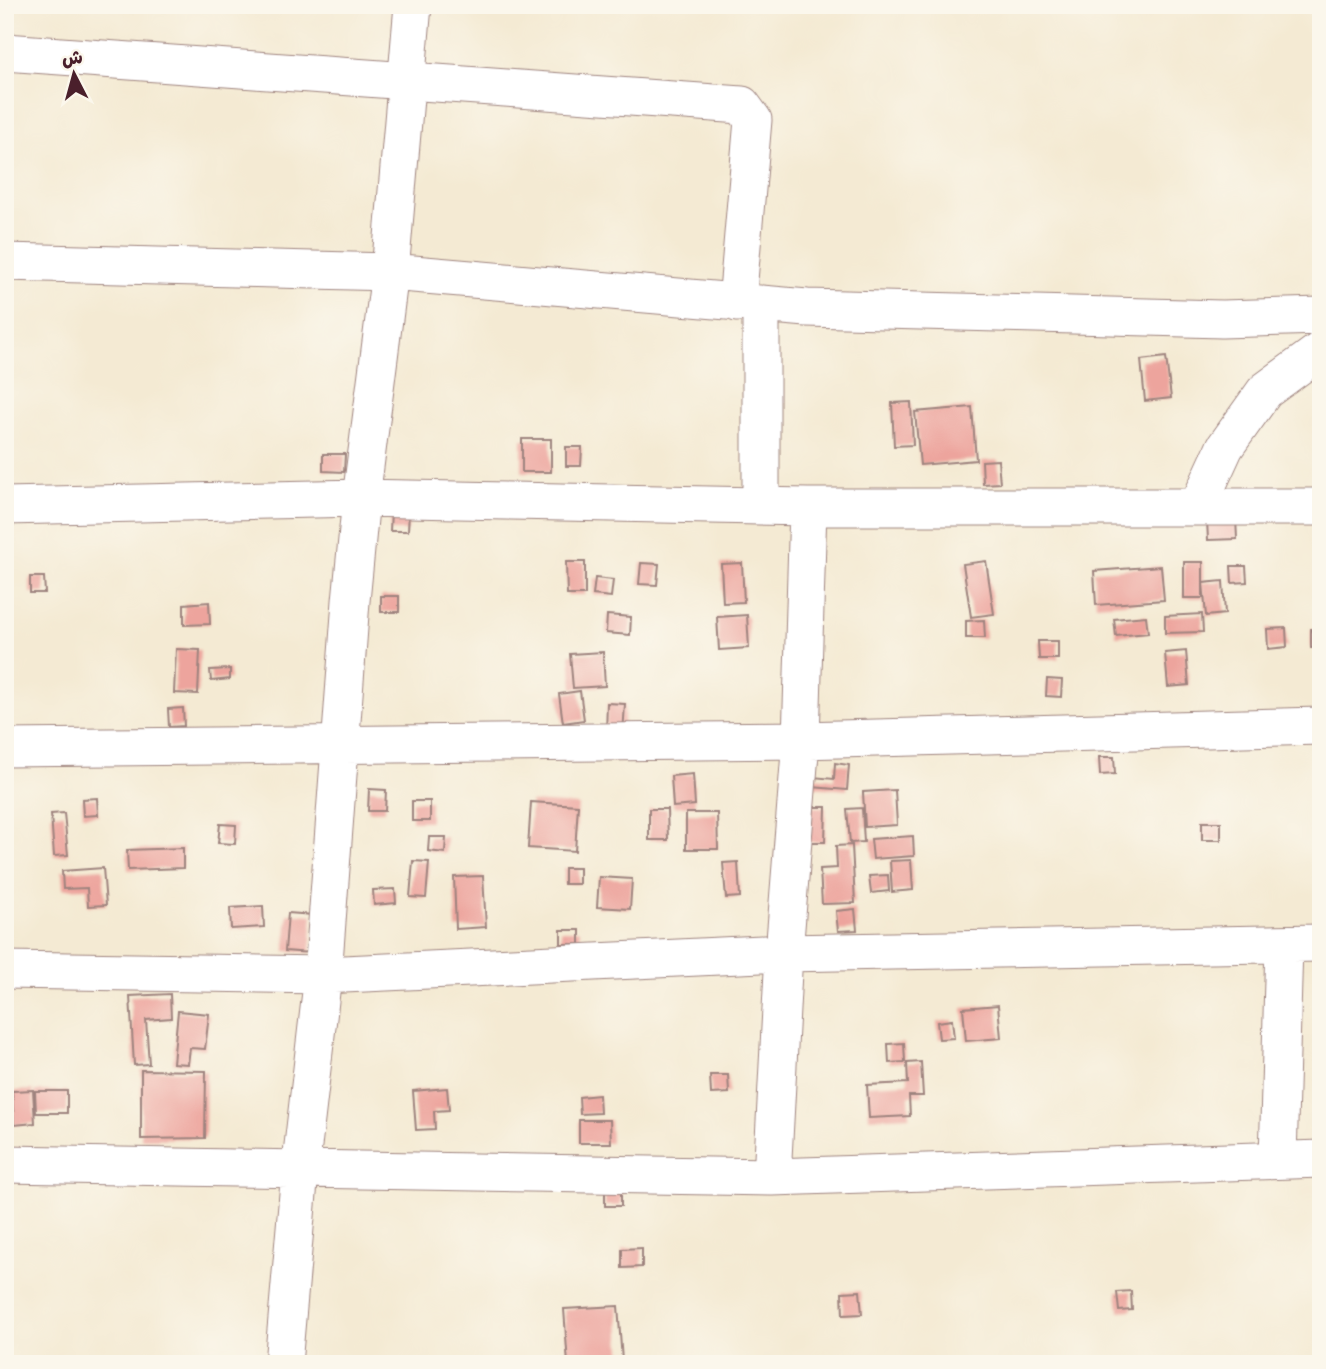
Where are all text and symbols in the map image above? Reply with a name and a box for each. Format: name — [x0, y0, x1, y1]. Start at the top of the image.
north arrow — [38, 38, 108, 108]
text: ش — [61, 44, 84, 71]

